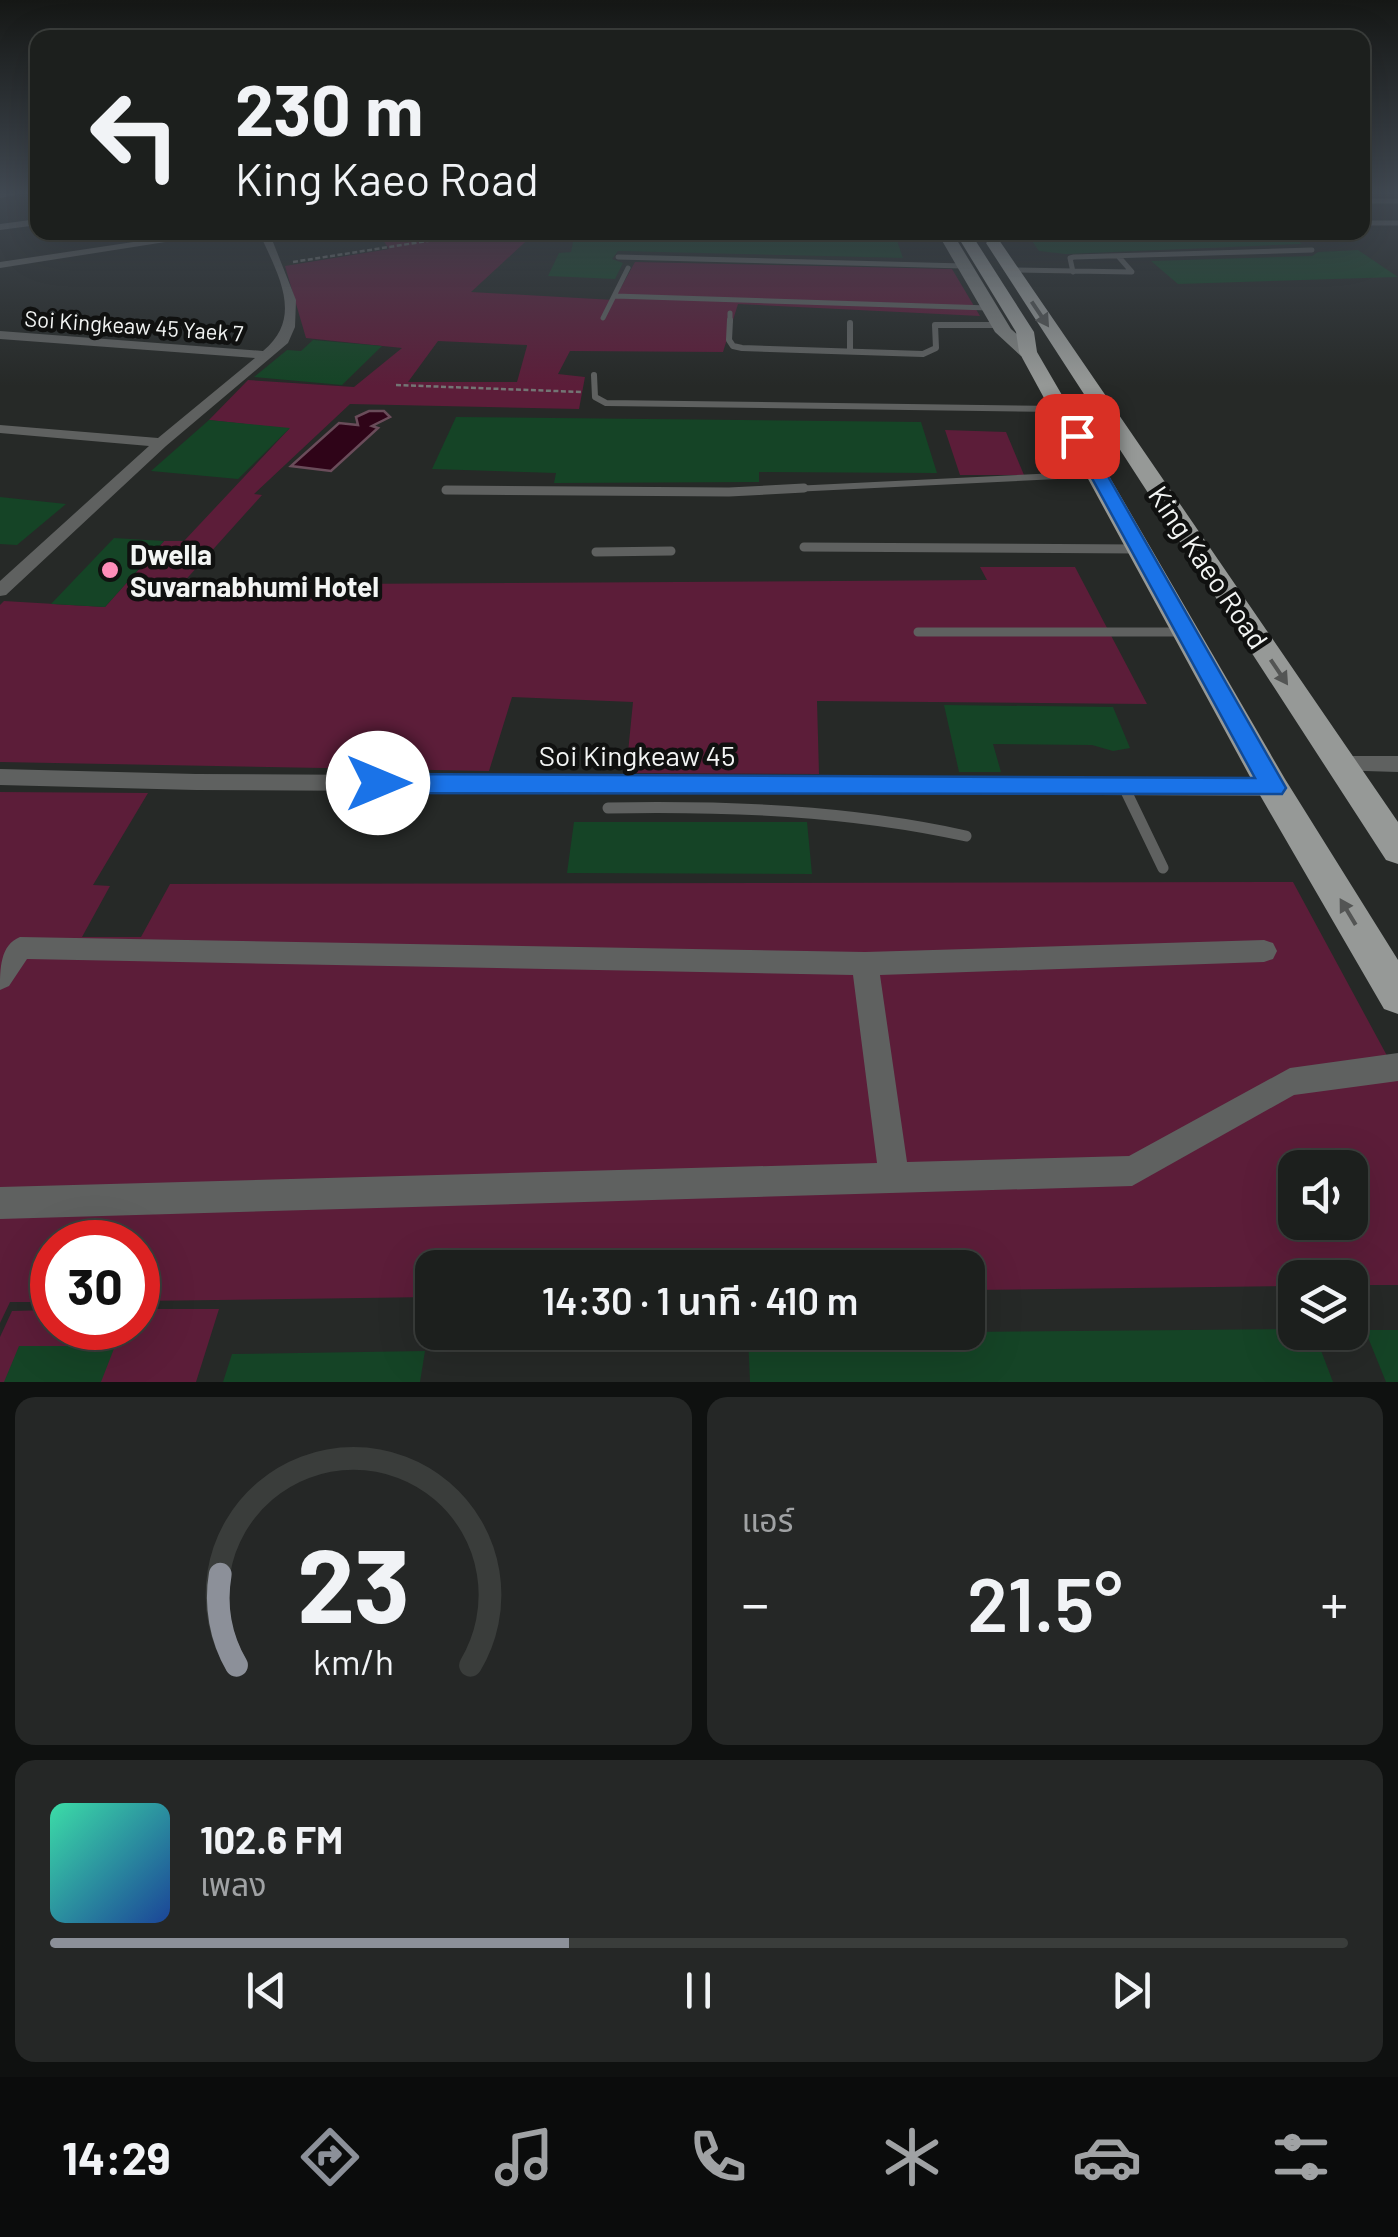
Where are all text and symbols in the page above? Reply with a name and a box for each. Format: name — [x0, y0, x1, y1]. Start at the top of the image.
text: 230 m — [235, 66, 423, 150]
icon: left — [70, 70, 200, 200]
text: King Kaeo Road — [235, 151, 539, 205]
one-way arrow — [1030, 301, 1049, 328]
street label: Soi Kingkeaw 45 Yaek 7 — [24, 304, 244, 346]
pin — [1035, 394, 1120, 479]
icon: arrive — [1050, 409, 1105, 464]
street label: King Kaeo Road — [1142, 479, 1276, 655]
place label: Dwella Suvarnabhumi Hotel — [130, 537, 379, 603]
marker: Dwella Suvarnabhumi Hotel — [99, 559, 121, 581]
one-way arrow — [1269, 658, 1287, 685]
position arrow — [326, 731, 430, 835]
street label: Soi Kingkeaw 45 — [539, 738, 735, 772]
one-way arrow — [1340, 898, 1357, 926]
map controls — [1278, 1150, 1368, 1350]
button: sound — [1278, 1150, 1368, 1240]
speed limit sign: 30 — [30, 1220, 160, 1350]
button: layers — [1278, 1260, 1368, 1350]
text: 14:30 · 1 นาที · 410 m — [542, 1277, 858, 1323]
text: แอร์ — [742, 1500, 793, 1538]
text: 23 — [297, 1519, 410, 1644]
text: 21.5° — [967, 1557, 1123, 1647]
text: − — [742, 1569, 769, 1635]
text: + — [1320, 1569, 1348, 1635]
text: km/h — [313, 1639, 394, 1682]
text: 102.6 FM — [200, 1816, 343, 1862]
text: เพลง — [200, 1864, 267, 1902]
icon: previous — [239, 1963, 294, 2018]
icon: pause — [671, 1963, 726, 2018]
icon: next — [1104, 1963, 1159, 2018]
icon: directions — [295, 2122, 365, 2192]
icon: music — [489, 2122, 559, 2192]
icon: phone — [683, 2122, 753, 2192]
icon: climate — [877, 2122, 947, 2192]
icon: car — [1072, 2122, 1142, 2192]
icon: filters — [1266, 2122, 1336, 2192]
text: 14:29 — [62, 2130, 171, 2184]

